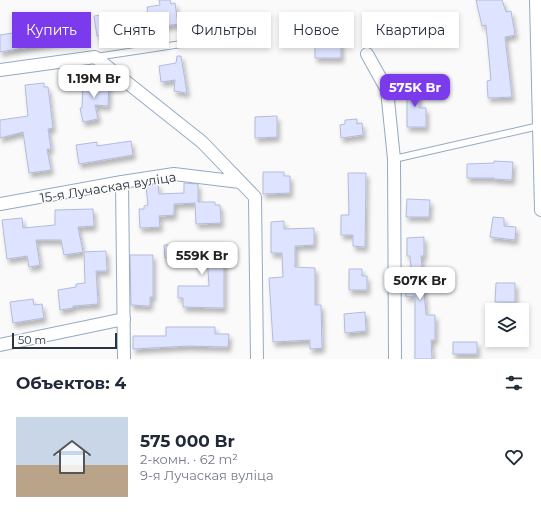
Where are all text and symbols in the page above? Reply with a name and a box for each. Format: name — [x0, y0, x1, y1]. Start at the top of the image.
chip: Купить — [12, 12, 91, 48]
chip: Снять — [99, 12, 169, 48]
chip: Фильтры — [177, 12, 271, 48]
chip: Новое — [279, 12, 354, 48]
chip: Квартира — [362, 12, 459, 48]
pin: 1.19M Br — [53, 65, 135, 99]
text: 1.19M Br — [67, 70, 121, 86]
pin: 575K Br — [378, 74, 452, 108]
text: 575K Br — [389, 79, 441, 95]
street label: 15-я Лучаская вуліца — [39, 168, 177, 206]
pin: 559K Br — [165, 242, 239, 276]
text: 559K Br — [176, 247, 228, 263]
pin: 507K Br — [383, 267, 457, 301]
text: 507K Br — [393, 272, 447, 288]
map controls — [485, 303, 529, 347]
button: layers — [485, 303, 529, 347]
scale bar — [12, 331, 117, 350]
text: 50 m — [18, 333, 46, 347]
icon: filters — [503, 372, 525, 394]
text: Объектов: 4 — [16, 373, 126, 393]
text: 575 000 Br — [140, 431, 235, 451]
icon: home — [48, 433, 96, 481]
icon: heart — [503, 446, 525, 468]
text: 2-комн. · 62 m² — [140, 451, 238, 467]
text: 9-я Лучаская вуліца — [140, 467, 274, 483]

